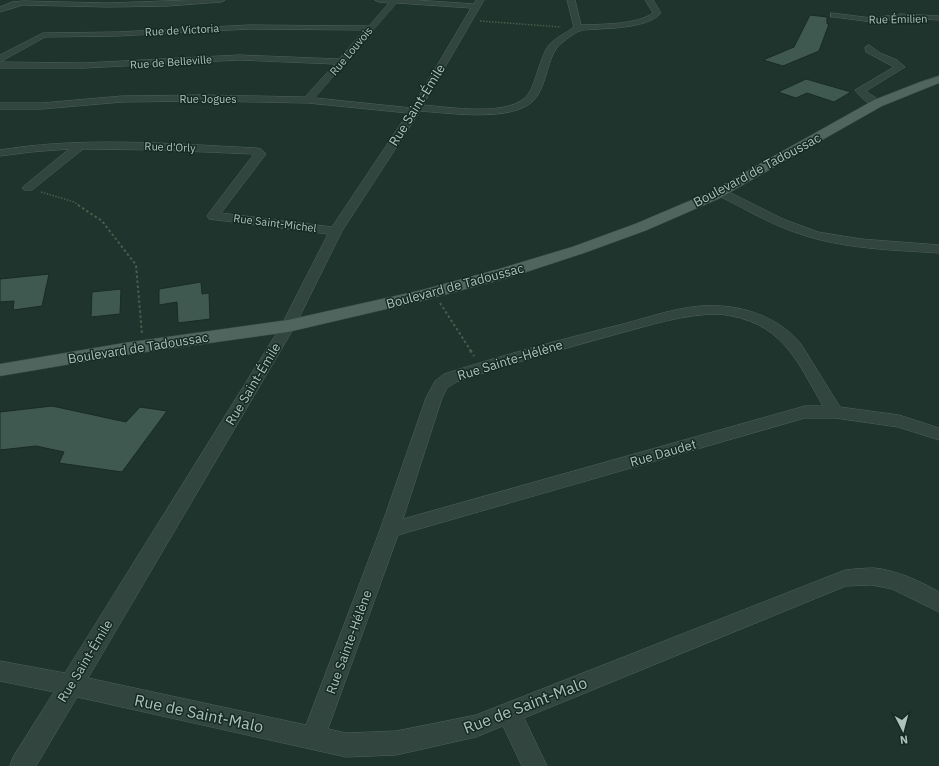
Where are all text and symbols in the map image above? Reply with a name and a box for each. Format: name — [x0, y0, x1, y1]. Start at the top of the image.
street label: Rue Émilien — [869, 11, 927, 27]
street label: Rue de Victoria — [144, 21, 220, 39]
street label: Rue Louvois — [327, 24, 375, 78]
street label: Rue de Belleville — [130, 52, 212, 72]
street label: Rue Saint-Émile — [385, 61, 449, 149]
street label: Rue Jogues — [179, 92, 237, 106]
street label: Boulevard de Tadoussac — [690, 129, 824, 211]
street label: Rue d'Orly — [144, 139, 196, 155]
street label: Rue Saint-Michel — [233, 211, 317, 235]
street label: Boulevard de Tadoussac — [384, 259, 526, 313]
street label: Boulevard de Tadoussac — [67, 328, 210, 367]
street label: Rue Sainte-Hélène — [455, 336, 565, 384]
street label: Rue Saint-Émile — [222, 340, 284, 428]
street label: Rue Daudet — [628, 435, 698, 471]
street label: Rue Sainte-Hélène — [322, 588, 376, 696]
street label: Rue Saint-Émile — [54, 617, 116, 705]
street label: Rue de Saint-Malo — [460, 672, 590, 738]
street label: Rue de Saint-Malo — [133, 690, 265, 736]
north arrow — [883, 710, 923, 750]
text: N — [899, 733, 909, 747]

